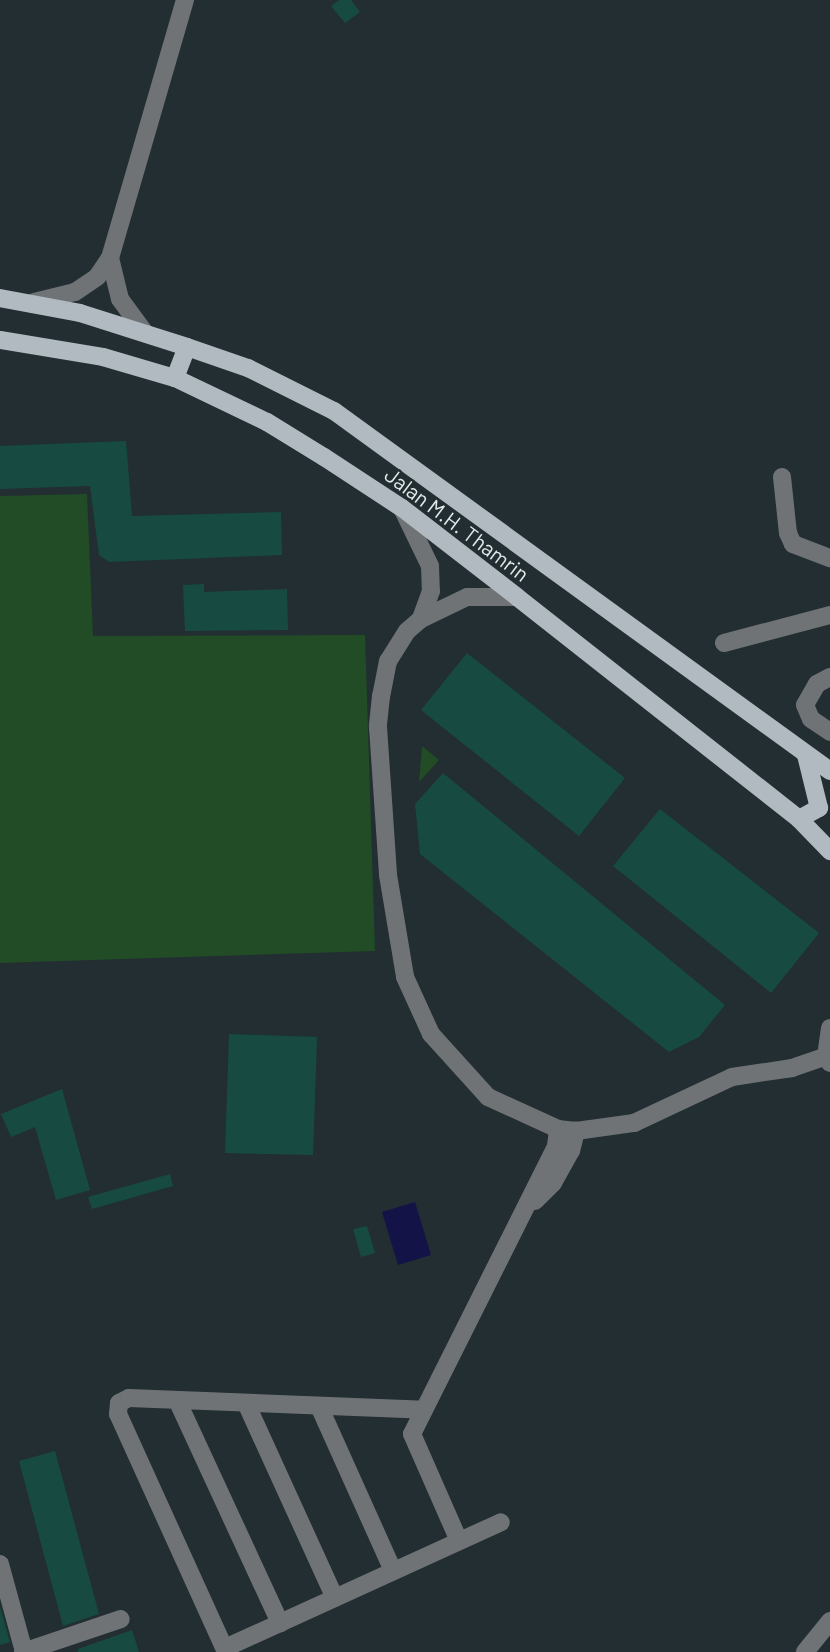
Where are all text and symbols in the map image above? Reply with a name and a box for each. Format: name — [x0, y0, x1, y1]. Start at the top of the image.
street label: Jalan M.H. Thamrin — [380, 462, 534, 586]

